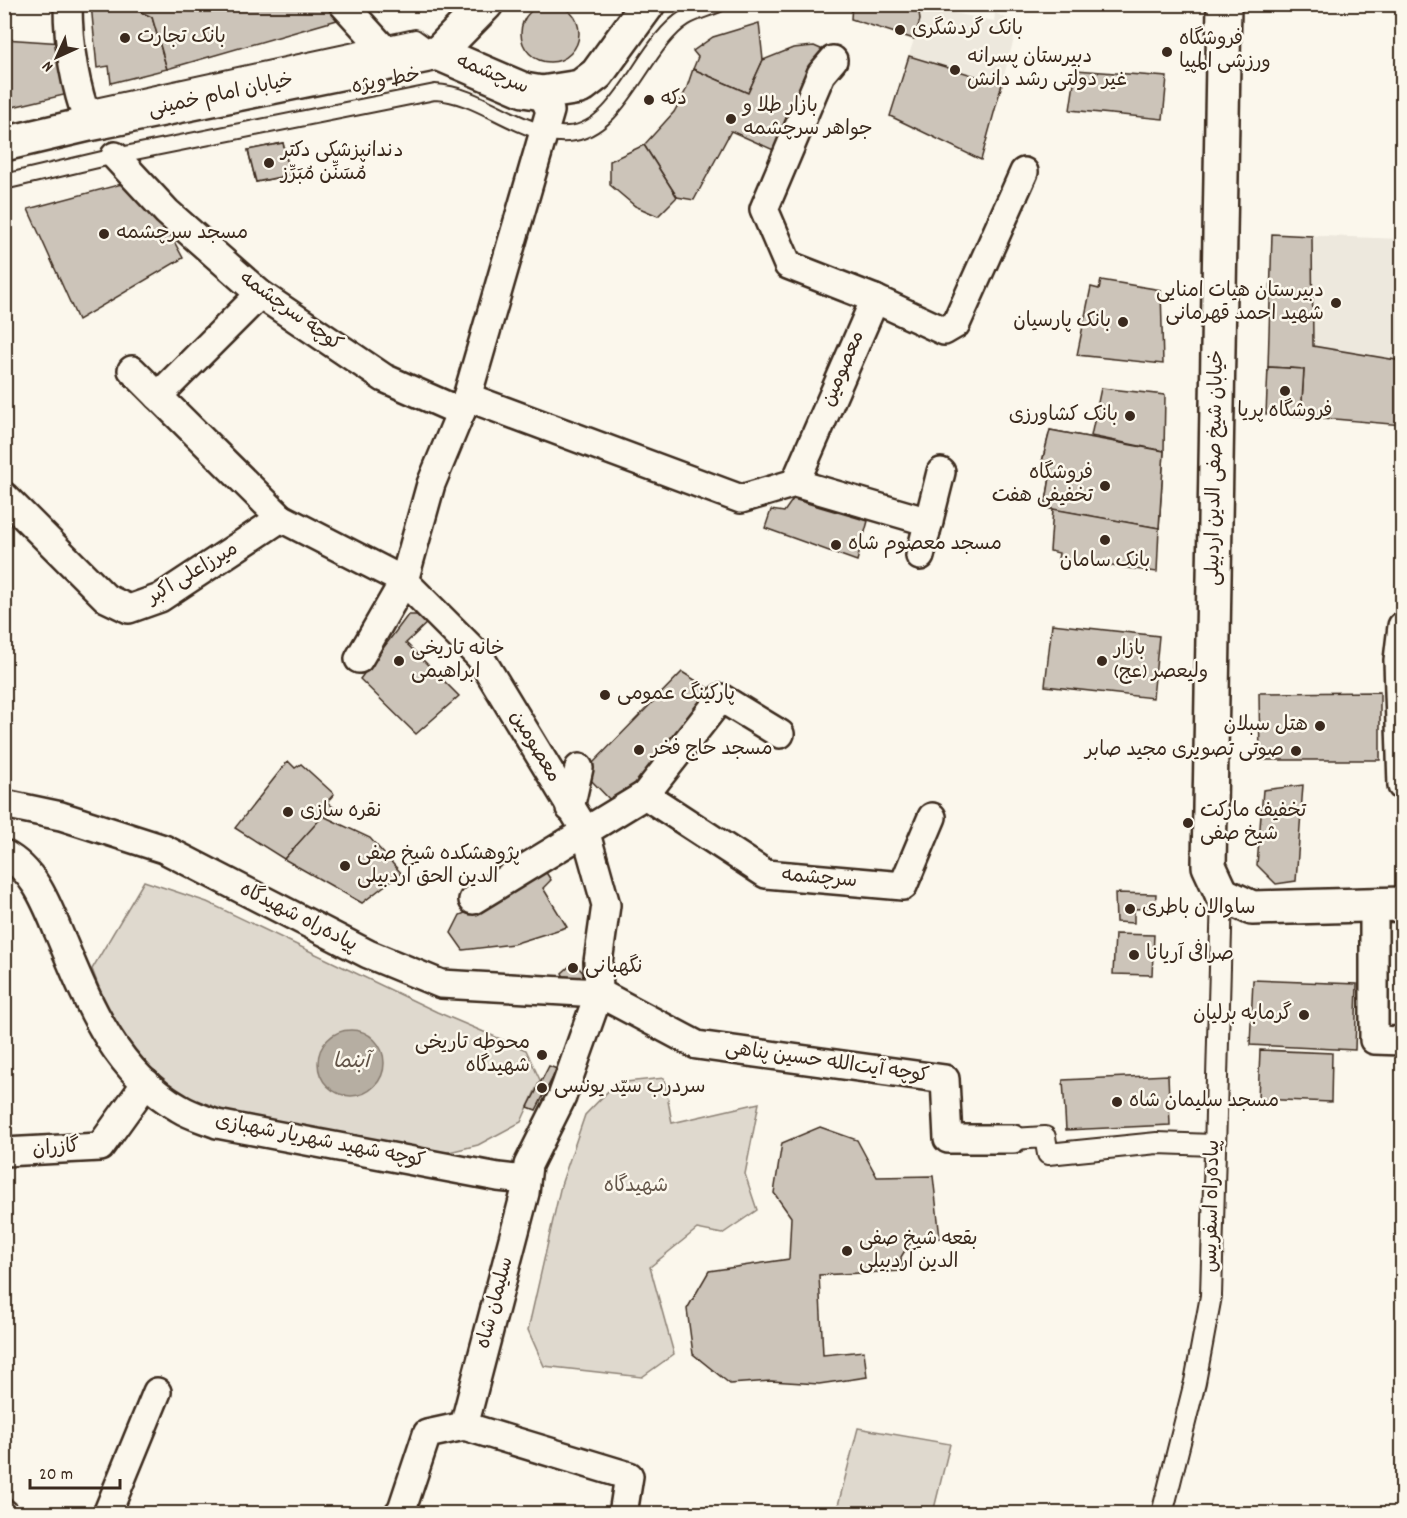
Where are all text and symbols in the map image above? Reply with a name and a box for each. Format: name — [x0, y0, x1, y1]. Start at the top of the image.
place label: بانک گردشگری — [912, 16, 1023, 44]
marker: بانک گردشگری — [893, 23, 907, 37]
place label: بانک تجارت — [137, 24, 226, 52]
place label: فروشگاه ورزشی المپیا — [1179, 26, 1271, 77]
north arrow — [27, 27, 87, 87]
marker: بانک تجارت — [118, 31, 132, 45]
place label: دبیرستان پسرانه غیر دولتی رشد دانش — [967, 44, 1127, 95]
marker: فروشگاه ورزشی المپیا — [1160, 45, 1174, 59]
street label: سرچشمه — [451, 48, 533, 102]
text: N — [37, 55, 59, 77]
street label: خط ویژه — [349, 62, 423, 102]
marker: دبیرستان پسرانه غیر دولتی رشد دانش — [948, 63, 962, 77]
street label: خیابان امام خمینی — [146, 67, 296, 125]
place label: دکه — [661, 86, 687, 114]
marker: دکه — [642, 93, 656, 107]
place label: بازار طلا و جواهر سرچشمه — [741, 93, 873, 144]
marker: بازار طلا و جواهر سرچشمه — [724, 112, 738, 126]
place label: دندانپزشکی دکتر مُسَنِّن مُبَرِّز — [279, 138, 403, 189]
marker: دندانپزشکی دکتر مُسَنِّن مُبَرِّز — [262, 156, 276, 170]
place label: مسجد سرچشمه — [116, 220, 248, 248]
marker: مسجد سرچشمه — [97, 227, 111, 241]
street label: کوچه سرچشمه — [233, 265, 347, 359]
place label: دبیرستان هیات امنایی شهید احمد قهرمانی — [1156, 278, 1324, 329]
marker: دبیرستان هیات امنایی شهید احمد قهرمانی — [1329, 296, 1343, 310]
place label: بانک پارسیان — [1013, 308, 1111, 336]
marker: بانک پارسیان — [1116, 315, 1130, 329]
street label: معصومین — [815, 327, 873, 411]
street label: خیابان شیخ صفی الدین اردبیلی — [1200, 350, 1232, 586]
marker: فروشگاه پریا — [1278, 384, 1292, 398]
place label: فروشگاه پریا — [1237, 398, 1333, 426]
place label: بانک کشاورزی — [1009, 402, 1118, 430]
marker: بانک کشاورزی — [1123, 409, 1137, 423]
place label: فروشگاه تخفیفی هفت — [992, 460, 1093, 511]
marker: فروشگاه تخفیفی هفت — [1098, 479, 1112, 493]
place label: مسجد معصوم شاه — [848, 531, 1002, 559]
marker: بانک سامان — [1098, 533, 1112, 547]
street label: میرزاعلی اکبر — [140, 536, 244, 613]
marker: مسجد معصوم شاه — [829, 538, 843, 552]
place label: بانک سامان — [1060, 548, 1150, 576]
place label: خانه تاریخی ابراهیمی — [411, 636, 505, 687]
place label: بازار ولیعصر (عج) — [1112, 636, 1208, 687]
marker: خانه تاریخی ابراهیمی — [392, 654, 406, 668]
marker: بازار ولیعصر (عج) — [1095, 654, 1109, 668]
place label: پارکینگ عمومی — [617, 681, 735, 709]
marker: پارکینگ عمومی — [598, 688, 612, 702]
street label: معصومین — [501, 706, 567, 788]
place label: هتل سبلان — [1223, 712, 1308, 740]
marker: هتل سبلان — [1313, 719, 1327, 733]
place label: مسجد حاج فخر — [649, 736, 773, 764]
place label: صوتی تصویری مجید صابر — [1083, 737, 1284, 765]
marker: مسجد حاج فخر — [632, 743, 646, 757]
marker: صوتی تصویری مجید صابر — [1289, 744, 1303, 758]
place label: نقره سازی — [300, 798, 381, 826]
place label: تخفیف مارکت شیخ صفی — [1200, 798, 1306, 849]
marker: نقره سازی — [281, 805, 295, 819]
marker: تخفیف مارکت شیخ صفی — [1181, 816, 1195, 830]
place label: پژوهشکده شیخ صفی الدین الحق اردبیلی — [357, 841, 520, 892]
marker: پژوهشکده شیخ صفی الدین الحق اردبیلی — [338, 859, 352, 873]
street label: سرچشمه — [780, 862, 858, 896]
street label: پیاده‌راه شهیدگاه — [234, 876, 362, 960]
place label: ساوالان باطری — [1142, 895, 1256, 923]
marker: ساوالان باطری — [1123, 902, 1137, 916]
place label: صرافی آریانا — [1146, 939, 1234, 969]
marker: صرافی آریانا — [1127, 948, 1141, 962]
place label: نگهبانی — [585, 954, 642, 982]
marker: نگهبانی — [566, 961, 580, 975]
place label: گرمابه برلیان — [1193, 1001, 1292, 1029]
marker: گرمابه برلیان — [1297, 1008, 1311, 1022]
place label: محوطه تاریخی شهیدگاه — [415, 1030, 530, 1081]
street label: کوچه آیت‌الله حسین پناهی — [723, 1035, 931, 1091]
water label: آبنما — [333, 1048, 375, 1078]
marker: محوطه تاریخی شهیدگاه — [535, 1048, 549, 1062]
place label: سردرب سیّد یونسی — [554, 1074, 705, 1102]
marker: سردرب سیّد یونسی — [535, 1081, 549, 1095]
place label: مسجد سلیمان شاه — [1129, 1088, 1279, 1116]
marker: مسجد سلیمان شاه — [1110, 1095, 1124, 1109]
street label: کوچه شهید شهریار شهبازی — [213, 1108, 427, 1176]
street label: گازران — [32, 1133, 80, 1165]
street label: پیاده‌راه اسفریس — [1198, 1139, 1228, 1273]
park label: شهیدگاه — [604, 1173, 668, 1201]
place label: بقعه شیخ صفی الدین اردبیلی — [859, 1226, 977, 1277]
marker: بقعه شیخ صفی الدین اردبیلی — [840, 1244, 854, 1258]
street label: سلیمان شاه — [470, 1254, 522, 1352]
scale bar — [30, 1452, 120, 1490]
text: 20 m — [39, 1463, 73, 1488]

